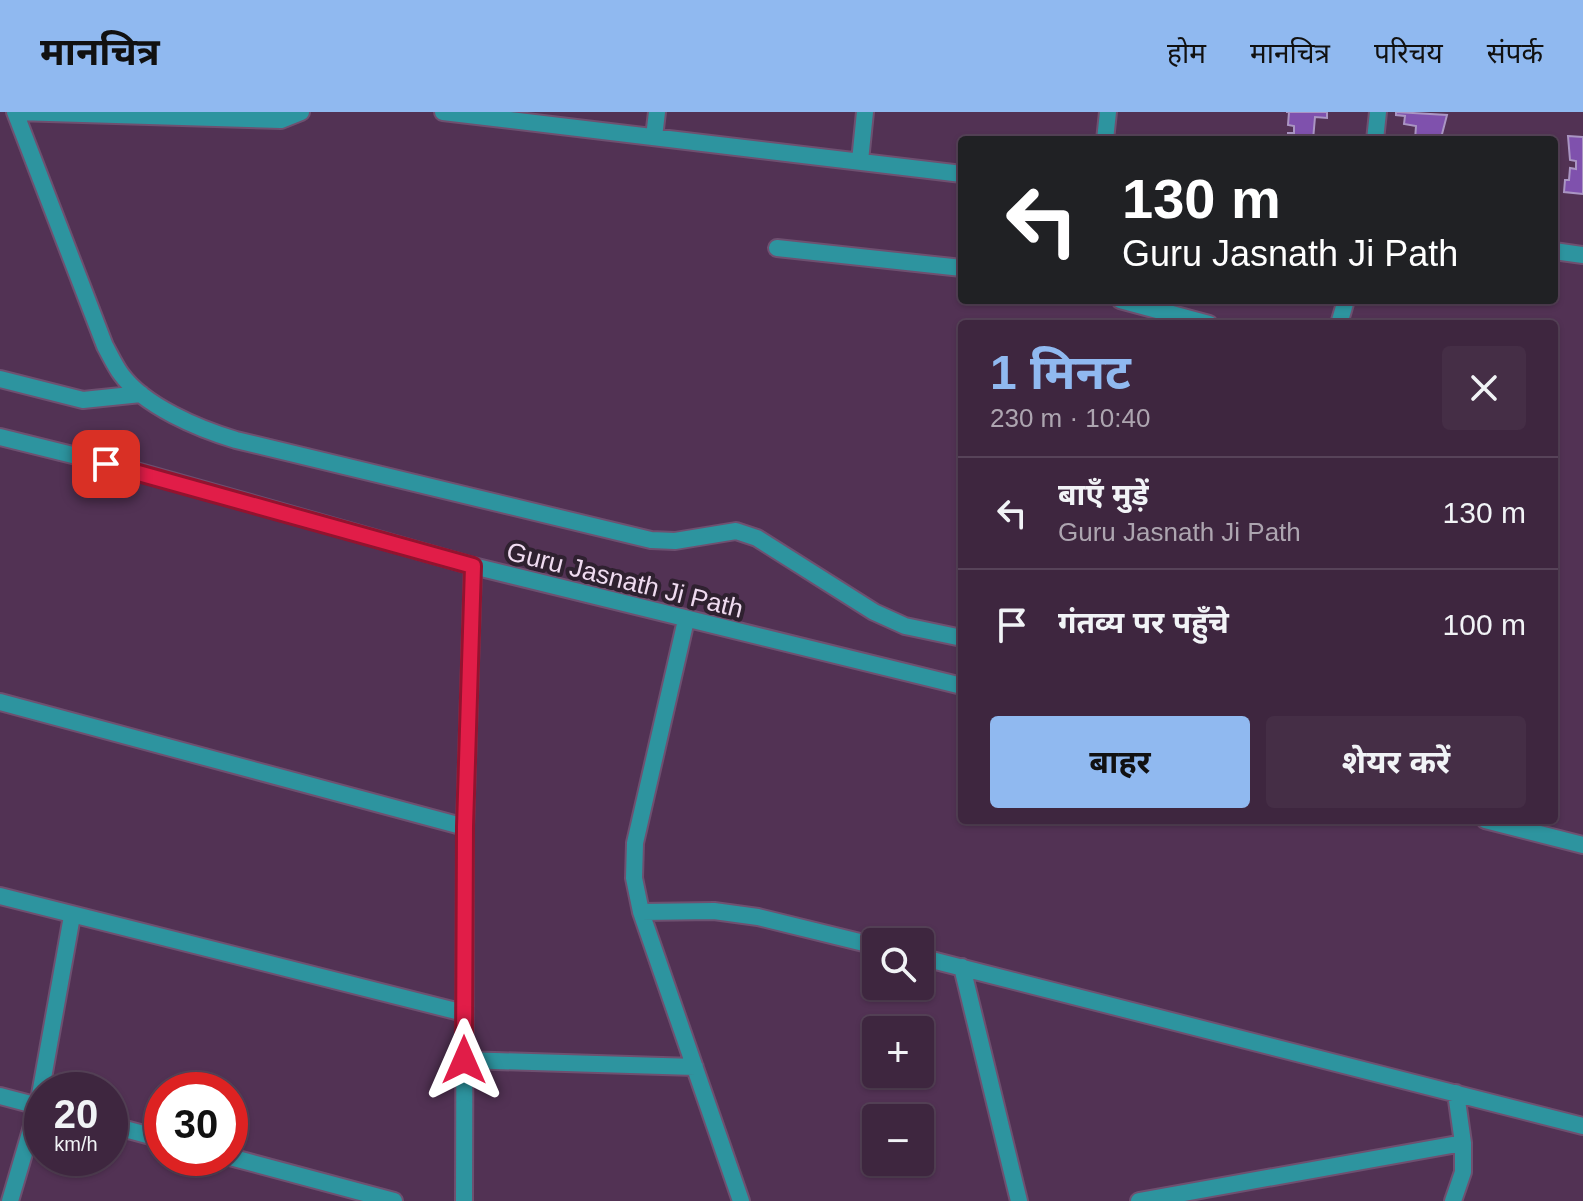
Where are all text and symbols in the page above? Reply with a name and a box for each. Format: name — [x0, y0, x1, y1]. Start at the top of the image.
text: मानचित्र — [40, 31, 160, 73]
text: होम — [1167, 38, 1206, 69]
text: मानचित्र — [1250, 38, 1330, 69]
text: परिचय — [1374, 38, 1443, 69]
text: संपर्क — [1487, 38, 1543, 69]
text: 130 m — [1122, 167, 1281, 230]
icon: left — [990, 168, 1094, 272]
text: Guru Jasnath Ji Path — [1122, 233, 1458, 274]
text: 1 मिनट — [990, 346, 1131, 399]
button: close — [1442, 346, 1526, 430]
text: 230 m · 10:40 — [990, 403, 1150, 433]
pin — [72, 430, 140, 498]
icon: arrive — [84, 442, 128, 486]
text: बाएँ मुड़ें — [1058, 478, 1149, 511]
icon: left — [990, 491, 1034, 535]
text: 130 m — [1443, 496, 1526, 529]
text: Guru Jasnath Ji Path — [1058, 517, 1301, 547]
street label: Guru Jasnath Ji Path — [504, 536, 746, 624]
icon: arrive — [990, 603, 1034, 647]
text: गंतव्य पर पहुँचे — [1058, 606, 1229, 639]
text: 100 m — [1443, 608, 1526, 641]
button: बाहर — [990, 716, 1250, 808]
button: शेयर करें — [1266, 716, 1526, 808]
map controls — [862, 928, 934, 1176]
button: search — [862, 928, 934, 1000]
button: + — [862, 1016, 934, 1088]
position arrow — [422, 1018, 506, 1102]
speed limit sign: 30 — [144, 1072, 248, 1176]
text: 20 — [54, 1092, 98, 1136]
button: − — [862, 1104, 934, 1176]
text: km/h — [54, 1133, 98, 1155]

